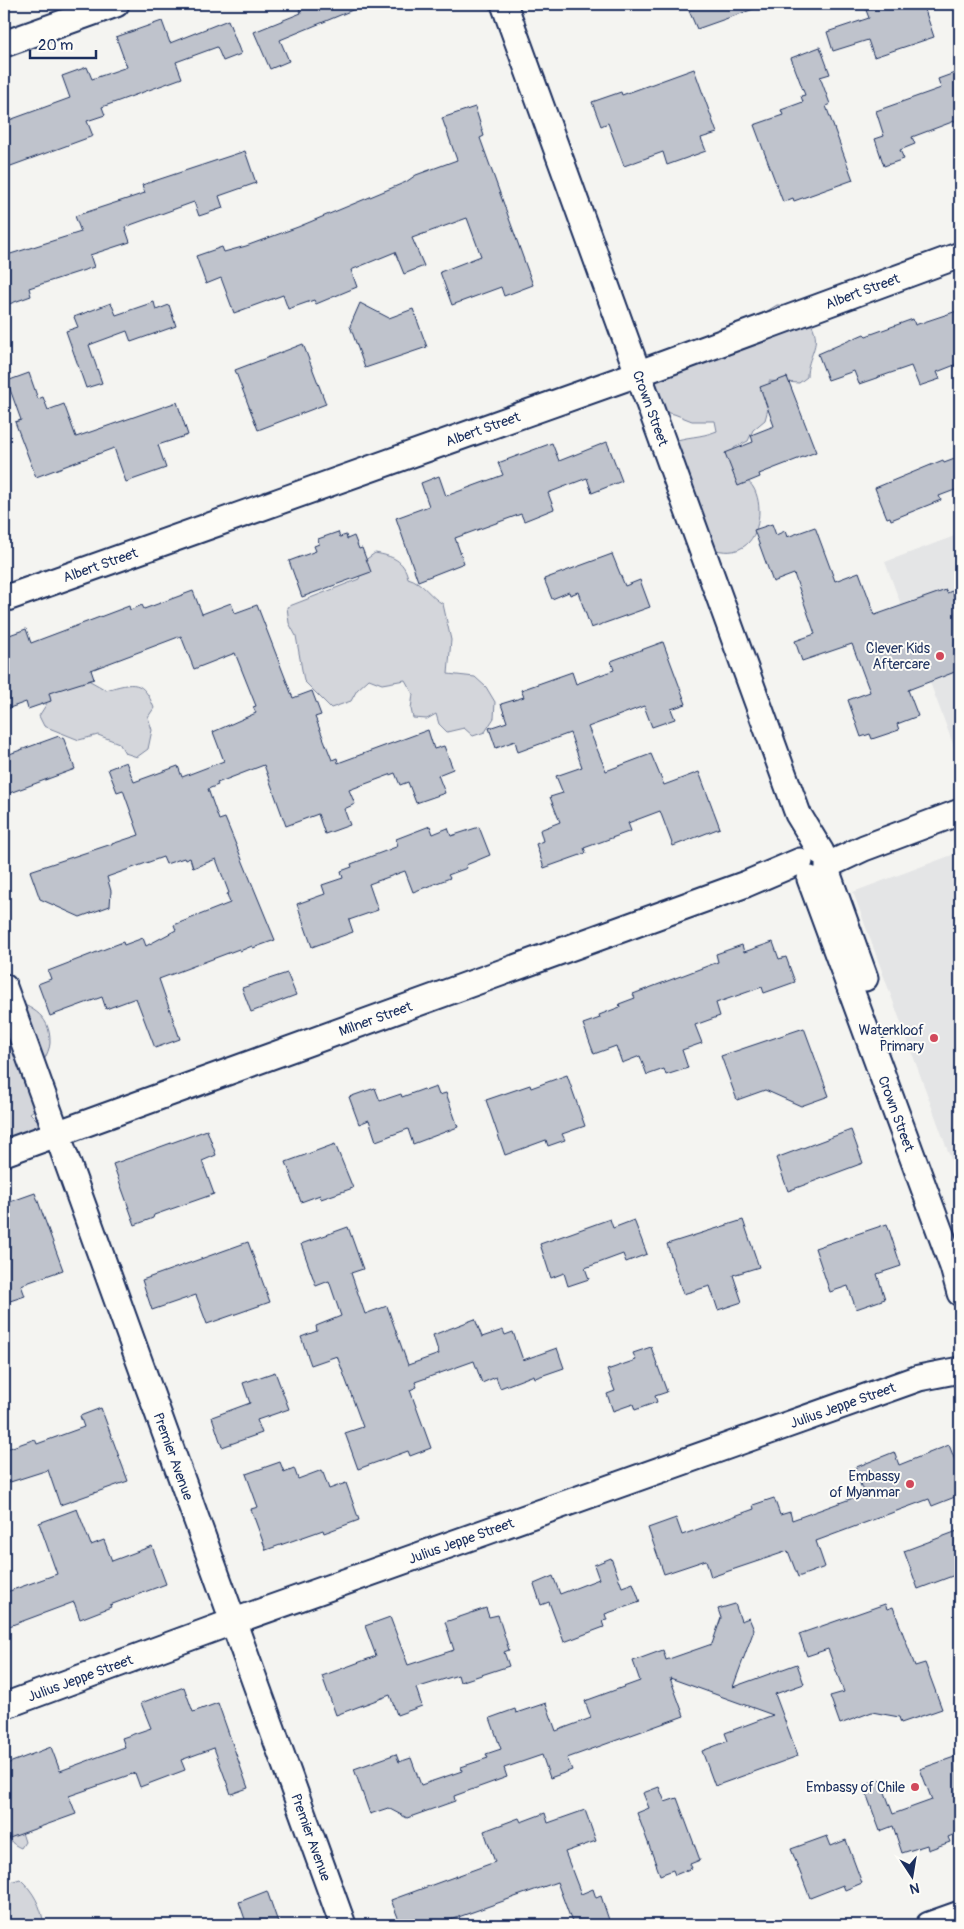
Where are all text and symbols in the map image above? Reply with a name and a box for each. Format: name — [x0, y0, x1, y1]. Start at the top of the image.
scale bar — [30, 28, 96, 60]
text: 20 m — [38, 36, 73, 55]
street label: Albert Street — [823, 270, 902, 313]
street label: Crown Street — [629, 368, 672, 449]
street label: Albert Street — [443, 408, 523, 450]
street label: Albert Street — [61, 544, 140, 586]
place label: Clever Kids Aftercare — [866, 640, 931, 673]
marker: Clever Kids Aftercare — [934, 650, 946, 662]
street label: Milner Street — [337, 998, 415, 1040]
place label: Waterkloof Primary — [859, 1022, 924, 1055]
marker: Waterkloof Primary — [928, 1032, 940, 1044]
street label: Crown Street — [874, 1074, 918, 1154]
street label: Julius Jeppe Street — [788, 1379, 898, 1432]
street label: Premier Avenue — [150, 1410, 197, 1503]
place label: Embassy of Myanmar — [830, 1468, 900, 1501]
marker: Embassy of Myanmar — [904, 1478, 916, 1490]
street label: Julius Jeppe Street — [406, 1514, 517, 1568]
street label: Julius Jeppe Street — [25, 1651, 135, 1706]
place label: Embassy of Chile — [806, 1779, 905, 1796]
marker: Embassy of Chile — [909, 1781, 921, 1793]
street label: Premier Avenue — [287, 1791, 334, 1884]
north arrow — [886, 1852, 936, 1902]
text: N — [908, 1879, 921, 1898]

